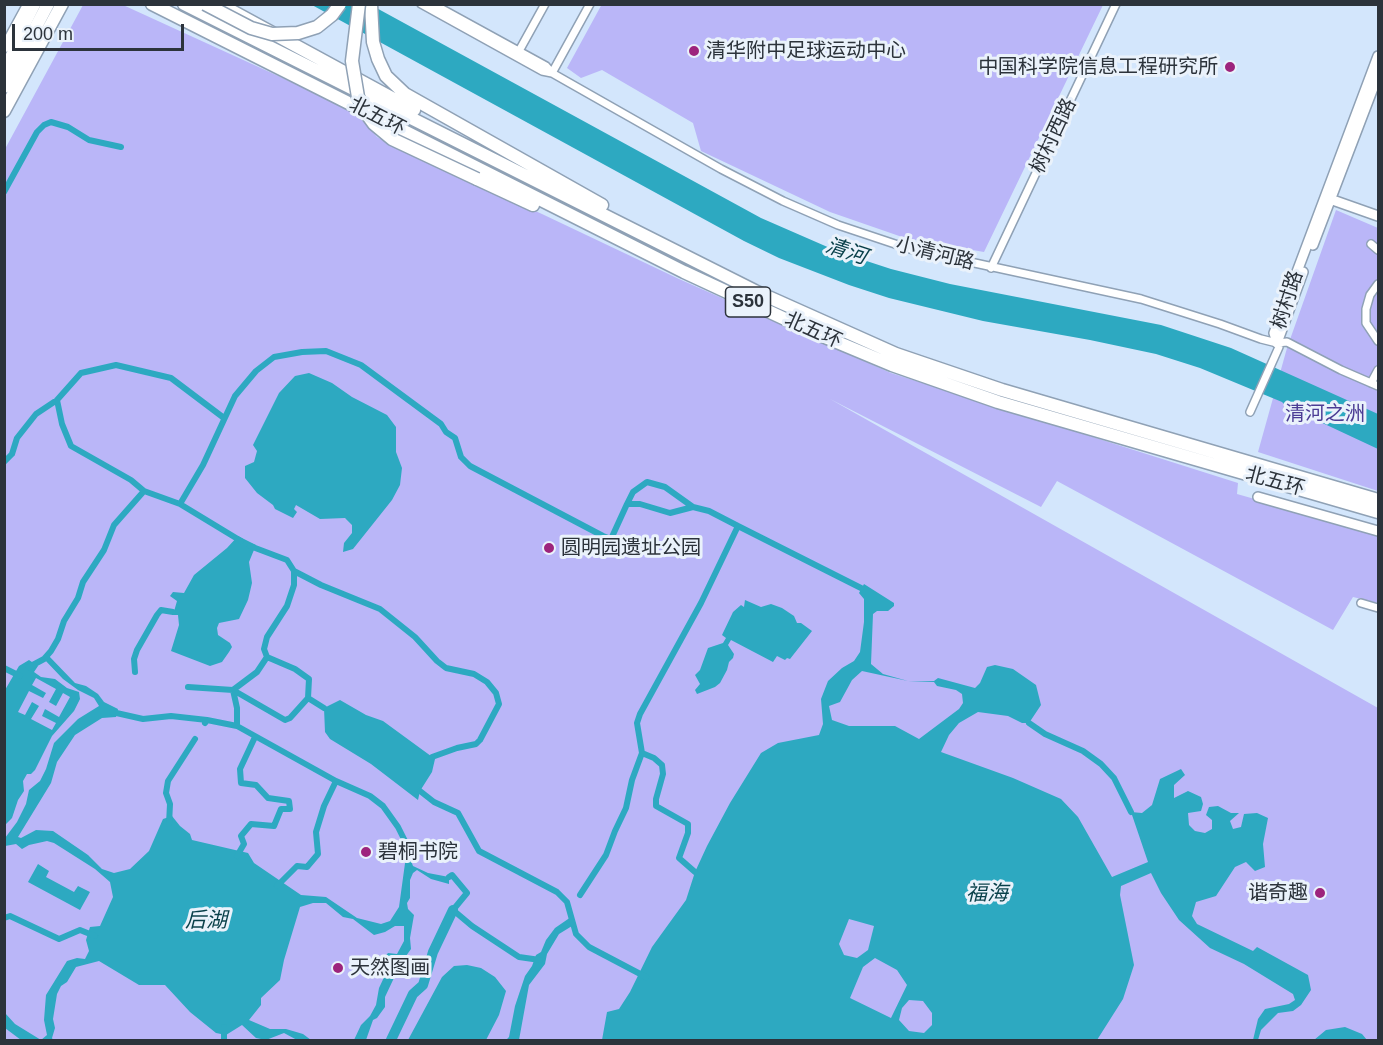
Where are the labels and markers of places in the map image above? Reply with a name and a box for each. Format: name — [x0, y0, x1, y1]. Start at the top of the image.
place label: 清华附中足球运动中心 — [706, 39, 906, 63]
marker: 清华附中足球运动中心 — [687, 44, 701, 58]
place label: 中国科学院信息工程研究所 — [978, 55, 1218, 79]
marker: 中国科学院信息工程研究所 — [1223, 60, 1237, 74]
place label: 圆明园遗址公园 — [561, 536, 701, 560]
marker: 圆明园遗址公园 — [542, 541, 556, 555]
place label: 碧桐书院 — [378, 840, 458, 864]
marker: 碧桐书院 — [359, 845, 373, 859]
place label: 谐奇趣 — [1248, 881, 1308, 905]
marker: 谐奇趣 — [1313, 886, 1327, 900]
place label: 天然图画 — [350, 956, 430, 980]
marker: 天然图画 — [331, 961, 345, 975]

